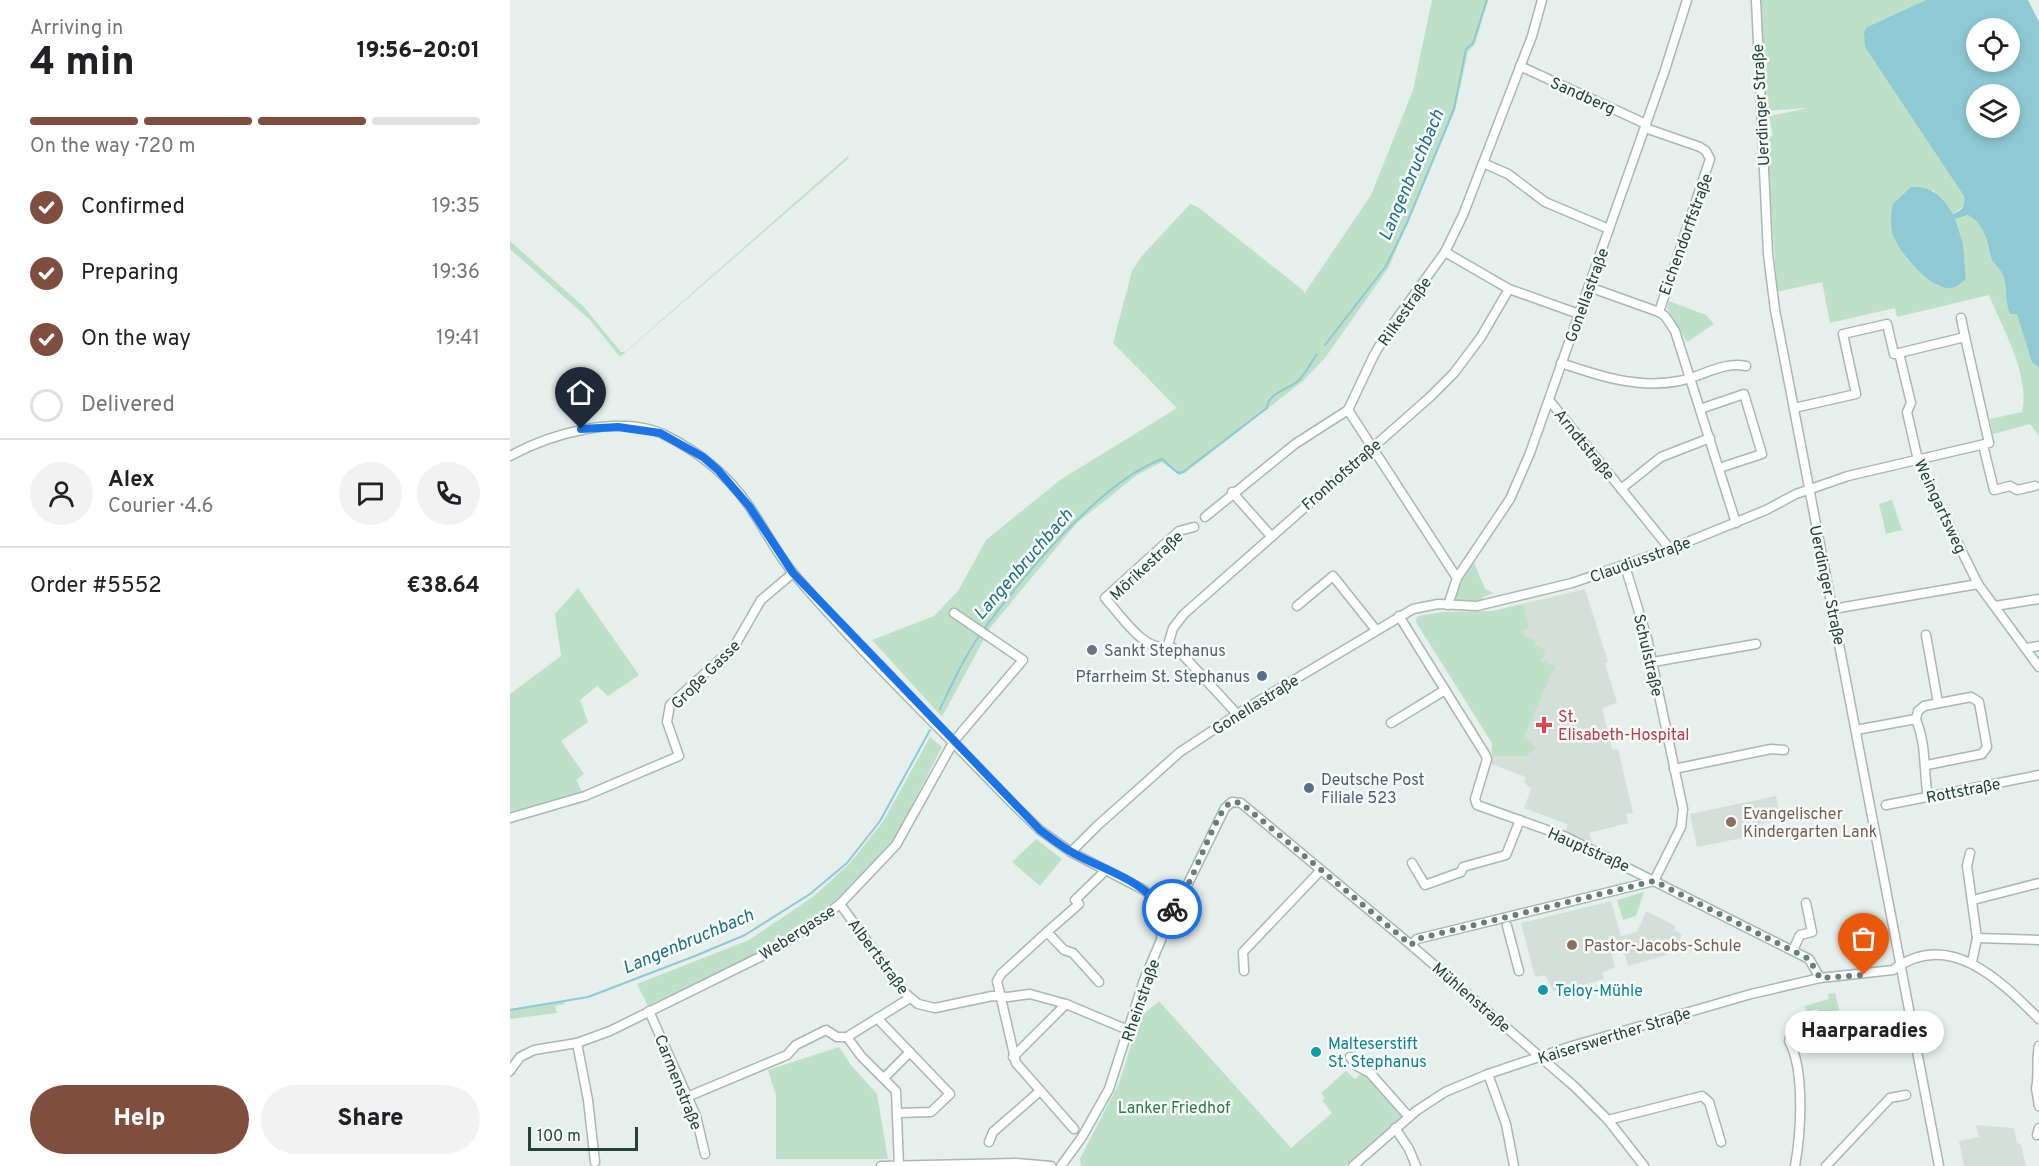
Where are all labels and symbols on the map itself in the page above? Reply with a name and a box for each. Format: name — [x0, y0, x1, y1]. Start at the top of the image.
street label: Uerdinger Straße — [1749, 43, 1775, 166]
street label: Sandberg — [1546, 74, 1618, 120]
water label: Langenbruchbach — [1374, 106, 1450, 245]
street label: Eichendorffstraße — [1656, 171, 1718, 298]
street label: Gonellastraße — [1562, 246, 1614, 346]
street label: Rilkestraße — [1375, 274, 1437, 351]
pin — [555, 367, 606, 429]
street label: Arndtstraße — [1549, 406, 1618, 485]
street label: Fronhofstraße — [1298, 436, 1386, 516]
street label: Weingartsweg — [1909, 457, 1970, 557]
water label: Langenbruchbach — [969, 504, 1079, 625]
street label: Uerdinger Straße — [1804, 524, 1849, 647]
street label: Mörikestraße — [1106, 527, 1188, 606]
street label: Claudiusstraße — [1587, 533, 1694, 588]
street label: Schulstraße — [1628, 612, 1666, 699]
street label: Große Gasse — [668, 637, 745, 714]
place label: Sankt Stephanus — [1104, 642, 1226, 662]
marker: Sankt Stephanus — [1085, 643, 1099, 657]
place label: Pfarrheim St. Stephanus — [1076, 668, 1250, 688]
marker: Pfarrheim St. Stephanus — [1255, 669, 1269, 683]
street label: Gonellastraße — [1209, 671, 1303, 740]
place label: St. Elisabeth-Hospital — [1558, 708, 1689, 746]
marker: St. Elisabeth-Hospital — [1535, 716, 1553, 734]
place label: Deutsche Post Filiale 523 — [1321, 771, 1425, 809]
street label: Rottstraße — [1925, 775, 2002, 809]
marker: Deutsche Post Filiale 523 — [1302, 781, 1316, 795]
place label: Evangelischer Kindergarten Lank — [1743, 805, 1877, 843]
marker: Evangelischer Kindergarten Lank — [1724, 815, 1738, 829]
street label: Hauptstraße — [1544, 824, 1632, 878]
courier — [1142, 879, 1202, 939]
street label: Webergasse — [756, 902, 840, 966]
water label: Langenbruchbach — [620, 904, 758, 980]
pin — [1838, 913, 1889, 975]
street label: Albertstraße — [842, 915, 912, 999]
place label: Pastor-Jacobs-Schule — [1584, 937, 1741, 957]
marker: Pastor-Jacobs-Schule — [1565, 938, 1579, 952]
street label: Rheinstraße — [1118, 957, 1165, 1045]
street label: Mühlenstraße — [1427, 959, 1514, 1038]
place label: Teloy-Mühle — [1555, 982, 1643, 1002]
marker: Teloy-Mühle — [1536, 983, 1550, 997]
street label: Kaiserswerther Straße — [1536, 1004, 1694, 1070]
callout: Haarparadies — [1784, 1011, 1944, 1053]
street label: Carmenstraße — [649, 1032, 705, 1133]
place label: Malteserstift St. Stephanus — [1328, 1035, 1427, 1073]
marker: Malteserstift St. Stephanus — [1309, 1045, 1323, 1059]
park label: Lanker Friedhof — [1118, 1099, 1231, 1119]
scale bar — [528, 1124, 638, 1152]

